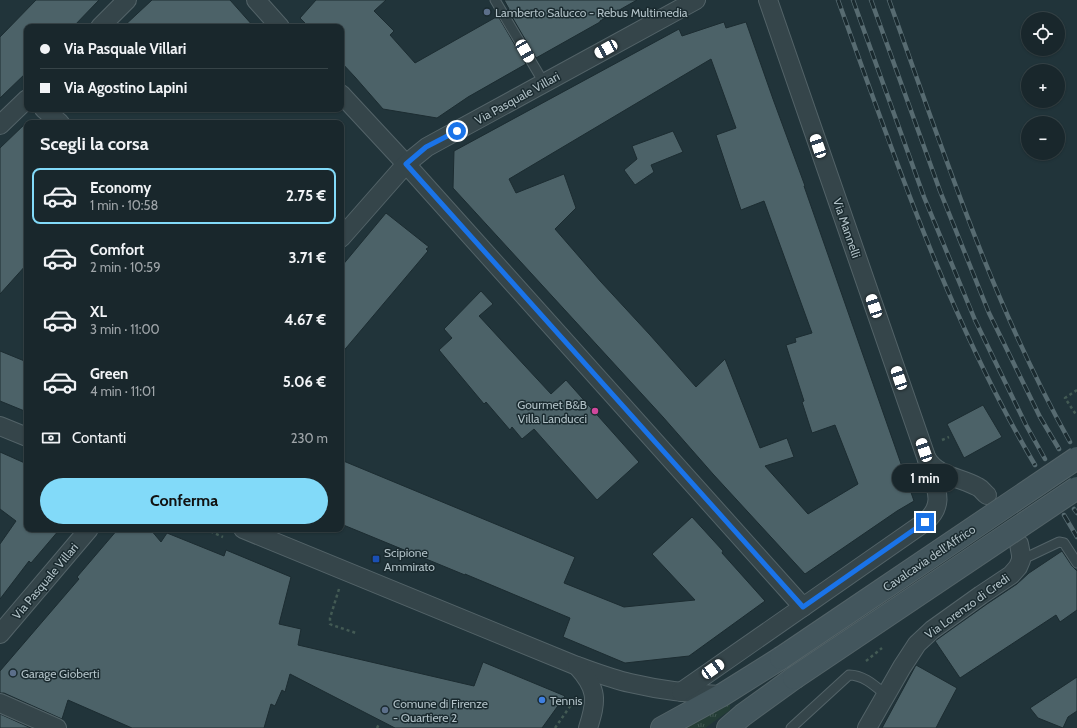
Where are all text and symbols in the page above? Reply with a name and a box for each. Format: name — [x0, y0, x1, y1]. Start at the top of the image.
place label: Lamberto Salucco - Rebus Multimedia — [495, 5, 688, 20]
marker: Lamberto Salucco - Rebus Multimedia — [482, 7, 492, 17]
map controls — [1021, 12, 1065, 160]
button: locate — [1021, 12, 1065, 56]
car — [514, 38, 536, 64]
car — [593, 38, 619, 60]
text: Via Pasquale Villari — [64, 40, 186, 58]
button: + — [1021, 64, 1065, 108]
street label: Via Pasquale Villari — [472, 68, 562, 128]
text: Via Agostino Lapini — [64, 79, 187, 97]
button: − — [1021, 116, 1065, 160]
route start — [448, 122, 466, 140]
text: Scegli la corsa — [40, 133, 149, 155]
car — [808, 133, 828, 159]
icon: car — [42, 178, 78, 214]
text: Economy — [90, 179, 151, 197]
text: 2.75 € — [286, 187, 326, 205]
street label: Via Mannelli — [830, 196, 864, 260]
text: 1 min · 10:58 — [90, 197, 158, 213]
icon: car — [42, 240, 78, 276]
text: Comfort — [90, 241, 144, 259]
text: 3.71 € — [288, 249, 326, 267]
text: 2 min · 10:59 — [90, 259, 161, 275]
car — [864, 293, 884, 319]
icon: car — [42, 302, 78, 338]
text: XL — [90, 303, 107, 321]
text: 4.67 € — [284, 311, 326, 329]
text: 3 min · 11:00 — [90, 321, 160, 337]
icon: car — [42, 364, 78, 400]
text: Green — [90, 365, 128, 383]
car — [889, 365, 909, 391]
text: 5.06 € — [283, 373, 326, 391]
text: 4 min · 11:01 — [90, 383, 155, 399]
place label: Gourmet B&B Villa Landucci — [517, 397, 587, 426]
marker: Gourmet B&B Villa Landucci — [590, 406, 600, 416]
icon: cash — [40, 427, 62, 449]
text: Contanti — [72, 429, 126, 447]
text: 230 m — [291, 430, 328, 446]
car — [914, 437, 934, 463]
callout: 1 min — [892, 464, 958, 492]
text: 1 min — [910, 470, 940, 486]
button: Conferma — [40, 478, 328, 524]
route end — [916, 513, 934, 531]
street label: Cavalcavia dell'Affrico — [880, 521, 979, 595]
street label: Via Pasquale Villari — [9, 540, 81, 622]
place label: Scipione Ammirato — [384, 545, 435, 574]
marker: Scipione Ammirato — [371, 554, 381, 564]
street label: Via Lorenzo di Credi — [922, 570, 1012, 642]
car — [700, 657, 726, 681]
place label: Garage Gioberti — [21, 666, 99, 681]
marker: Garage Gioberti — [8, 668, 18, 678]
place label: Tennis — [550, 693, 583, 708]
marker: Tennis — [537, 695, 547, 705]
place label: Comune di Firenze - Quartiere 2 — [393, 696, 488, 725]
marker: Comune di Firenze - Quartiere 2 — [380, 705, 390, 715]

